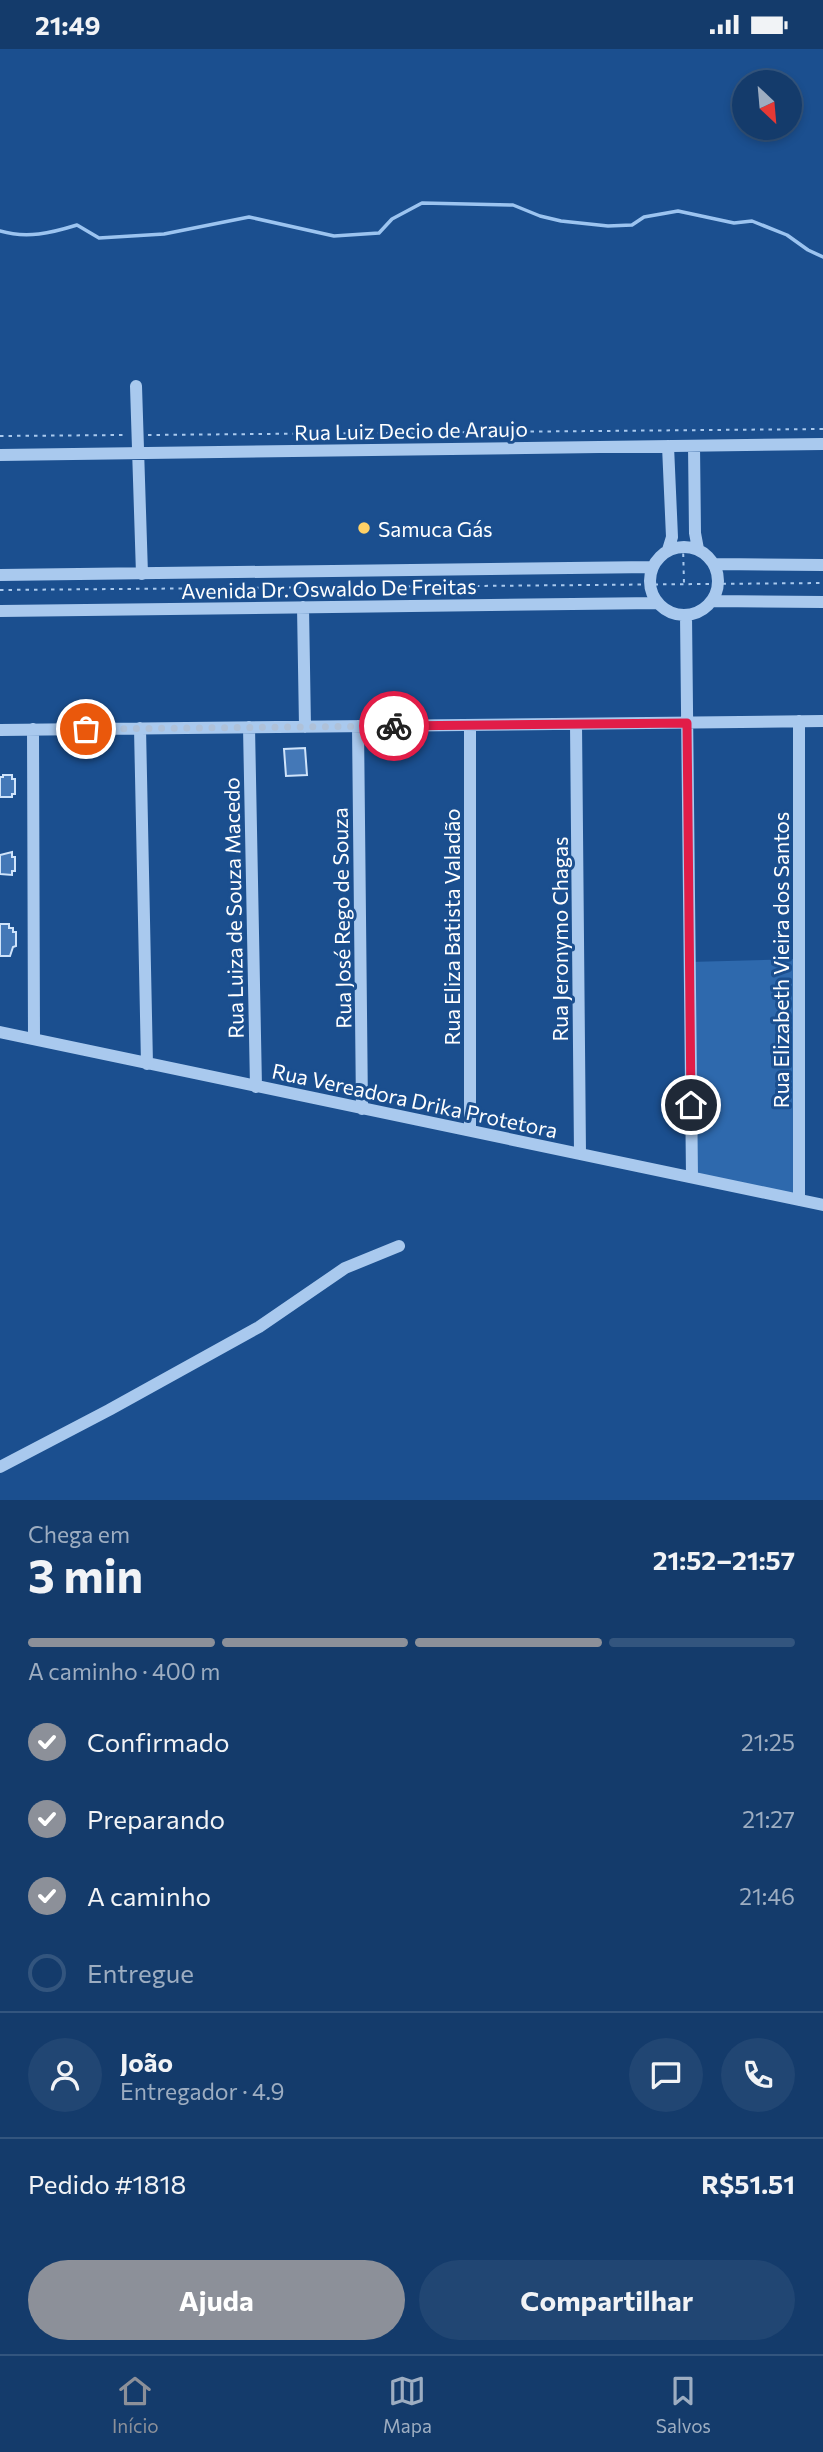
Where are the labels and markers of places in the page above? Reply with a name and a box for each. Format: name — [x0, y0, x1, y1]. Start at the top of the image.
place label: Samuca Gás — [378, 516, 493, 541]
marker: Samuca Gás — [356, 520, 372, 536]
pin — [56, 699, 116, 759]
pin — [661, 1075, 721, 1135]

